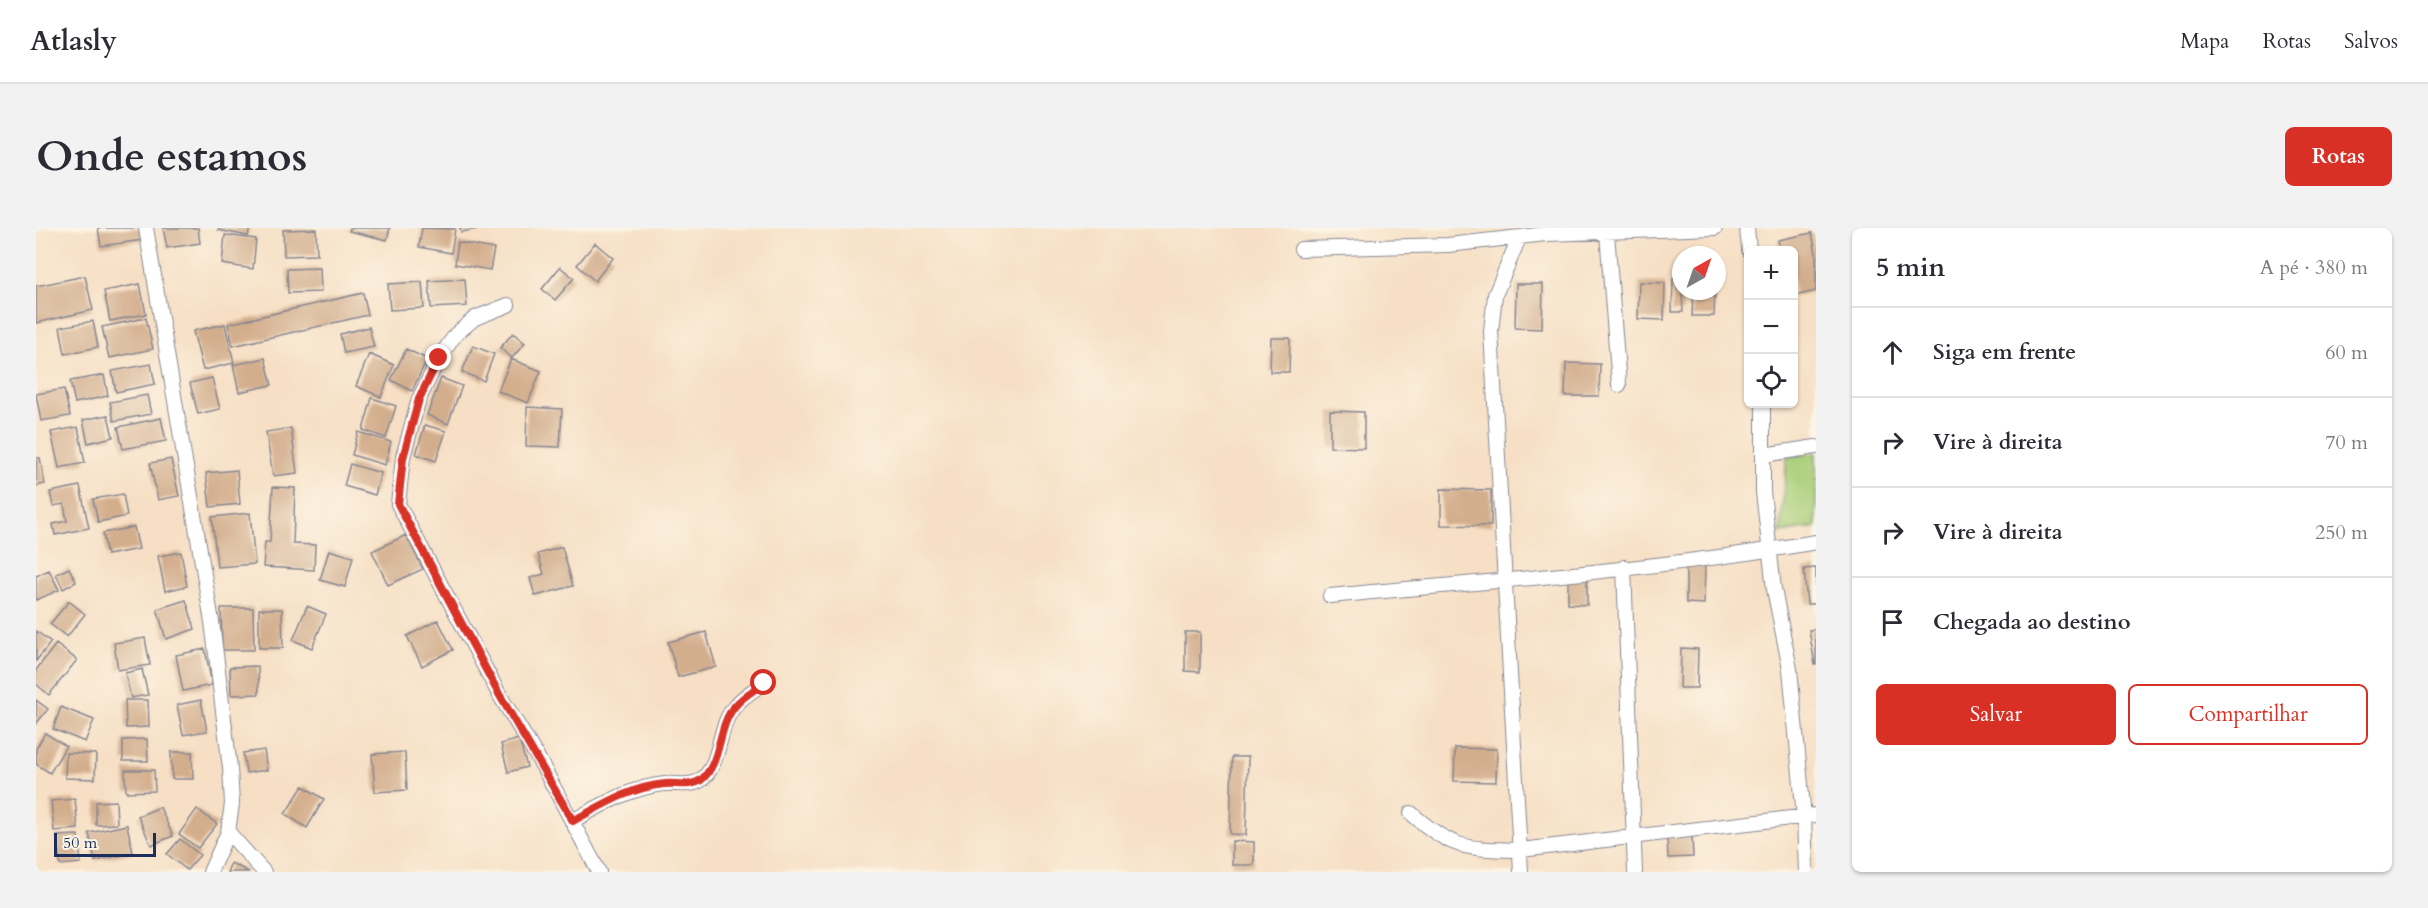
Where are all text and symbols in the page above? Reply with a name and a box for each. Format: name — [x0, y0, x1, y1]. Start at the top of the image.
text: Atlasly — [30, 22, 117, 60]
text: Mapa — [2180, 27, 2229, 56]
text: Rotas — [2262, 27, 2311, 56]
text: Salvos — [2344, 27, 2398, 56]
button: Rotas — [2285, 127, 2392, 186]
text: Onde estamos — [36, 128, 307, 185]
north arrow — [1672, 246, 1726, 300]
map controls — [1744, 246, 1798, 408]
button: + — [1744, 246, 1798, 300]
text: 5 min — [1876, 250, 1945, 285]
text: A pé · 380 m — [2260, 254, 2368, 281]
button: − — [1744, 300, 1798, 354]
icon: ahead — [1876, 336, 1909, 369]
text: Siga em frente — [1933, 337, 2076, 367]
text: 60 m — [2325, 339, 2368, 366]
route end — [425, 344, 451, 370]
button: locate — [1744, 354, 1798, 408]
icon: right — [1876, 426, 1909, 459]
text: Vire à direita — [1933, 427, 2063, 457]
text: 70 m — [2325, 429, 2368, 456]
icon: right — [1876, 516, 1909, 549]
text: Vire à direita — [1933, 517, 2063, 547]
text: 250 m — [2315, 519, 2368, 546]
icon: arrive — [1876, 606, 1909, 639]
text: Chegada ao destino — [1933, 607, 2131, 637]
route start — [750, 669, 776, 695]
button: Salvar — [1876, 684, 2116, 745]
button: Compartilhar — [2128, 684, 2368, 745]
scale bar — [54, 830, 156, 858]
text: 50 m — [63, 832, 97, 854]

